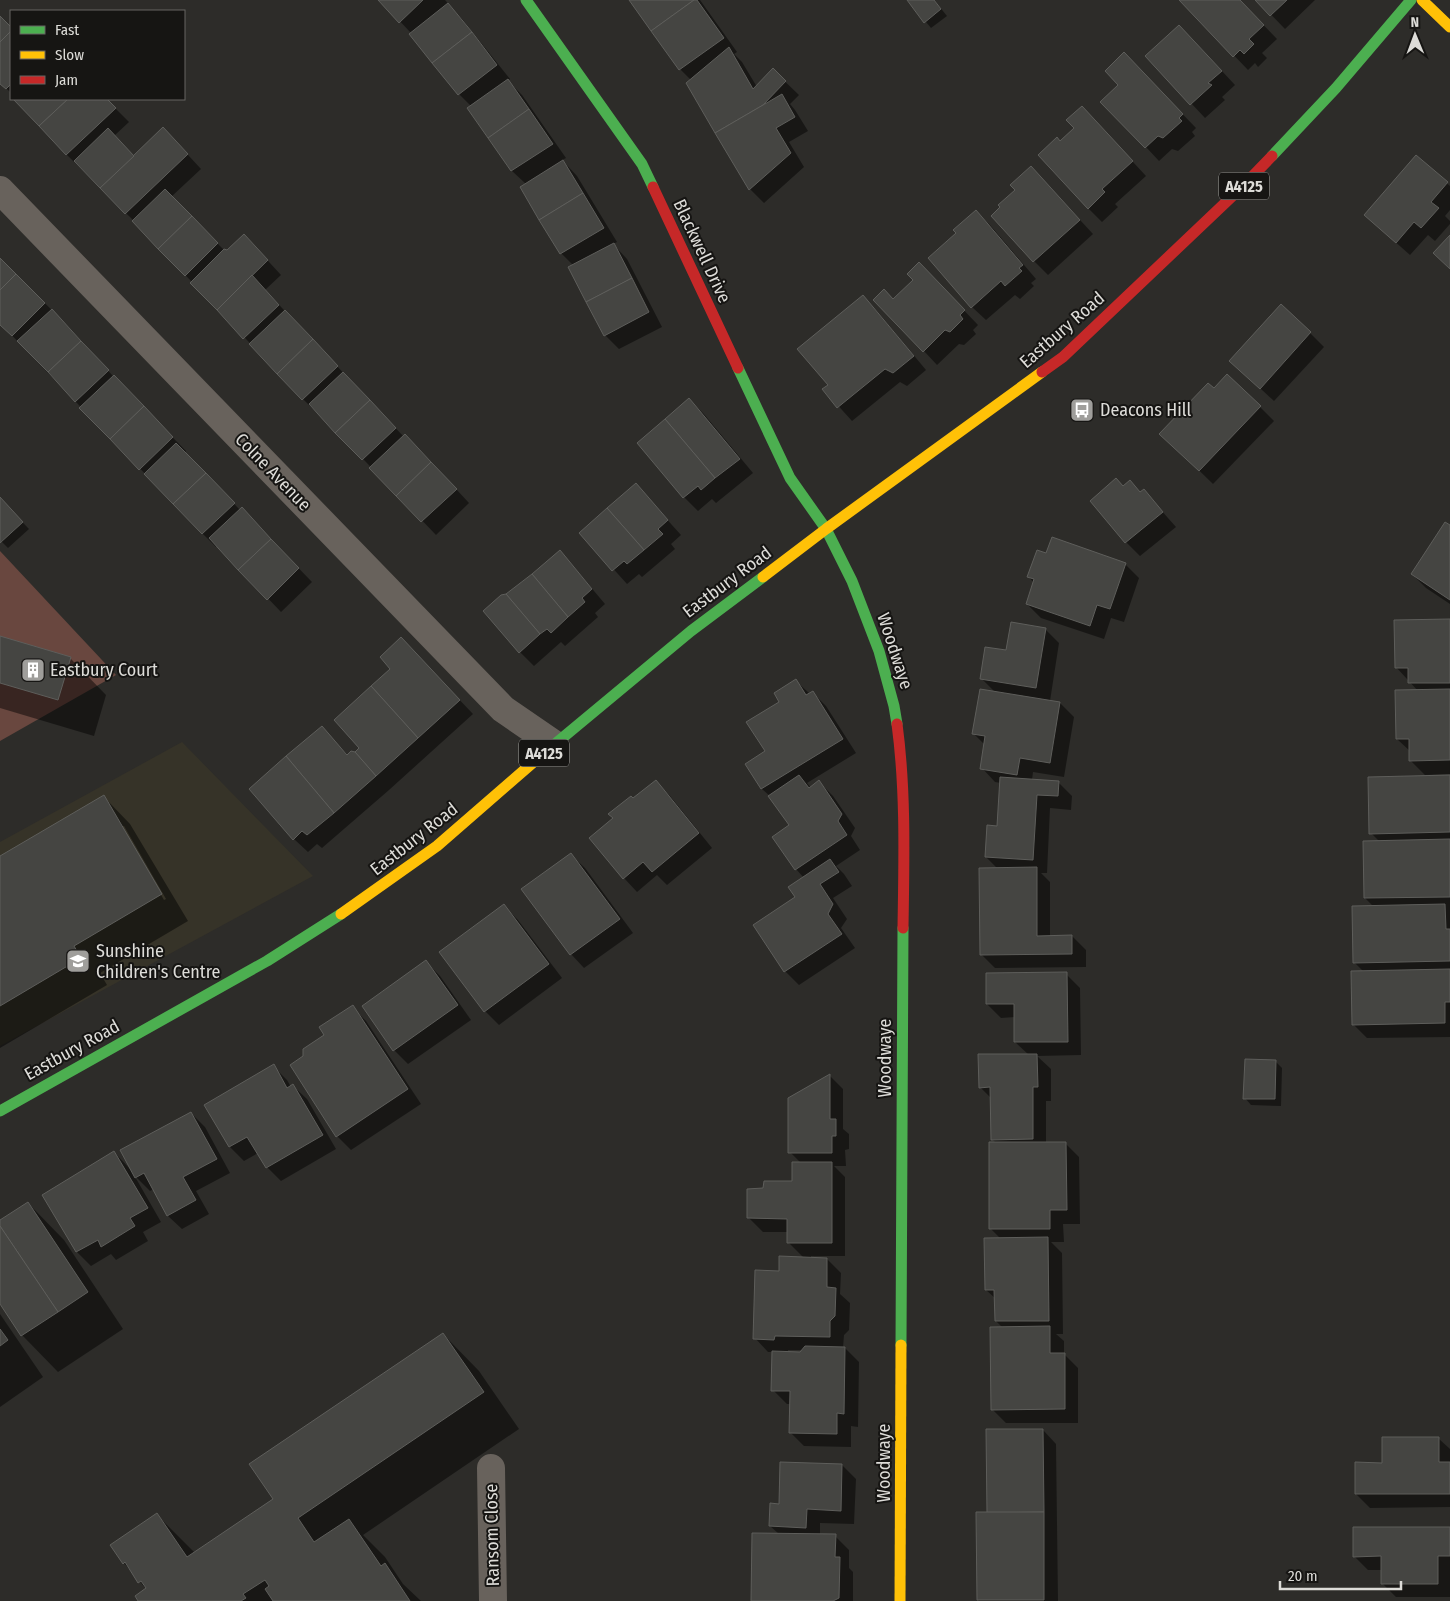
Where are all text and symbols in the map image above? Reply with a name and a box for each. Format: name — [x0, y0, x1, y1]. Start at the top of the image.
legend — [10, 10, 185, 100]
north arrow — [1390, 10, 1440, 60]
text: N — [1410, 14, 1419, 31]
text: Fast — [55, 21, 79, 39]
text: Slow — [55, 46, 84, 64]
text: Jam — [55, 71, 78, 89]
road number: A4125 — [1219, 172, 1269, 200]
street label: Blackwell Drive — [668, 196, 736, 306]
street label: Eastbury Road — [1015, 287, 1109, 373]
bus stop icon: Deacons Hill — [1069, 397, 1095, 423]
place label: Deacons Hill — [1100, 399, 1191, 421]
street label: Colne Avenue — [230, 428, 316, 516]
street label: Eastbury Road — [678, 542, 776, 622]
street label: Woodwaye — [872, 610, 918, 692]
building icon: Eastbury Court — [20, 657, 46, 683]
place label: Eastbury Court — [50, 659, 158, 681]
road number: A4125 — [519, 740, 569, 766]
street label: Eastbury Road — [366, 798, 462, 880]
place label: Sunshine Children's Centre — [96, 940, 220, 983]
school or university icon: Sunshine Children's Centre — [65, 948, 91, 974]
street label: Eastbury Road — [21, 1015, 123, 1085]
street label: Woodwaye — [874, 1018, 896, 1097]
street label: Woodwaye — [873, 1423, 895, 1502]
street label: Ransom Close — [480, 1483, 504, 1587]
scale bar — [1280, 1558, 1401, 1590]
text: 20 m — [1288, 1567, 1318, 1585]

